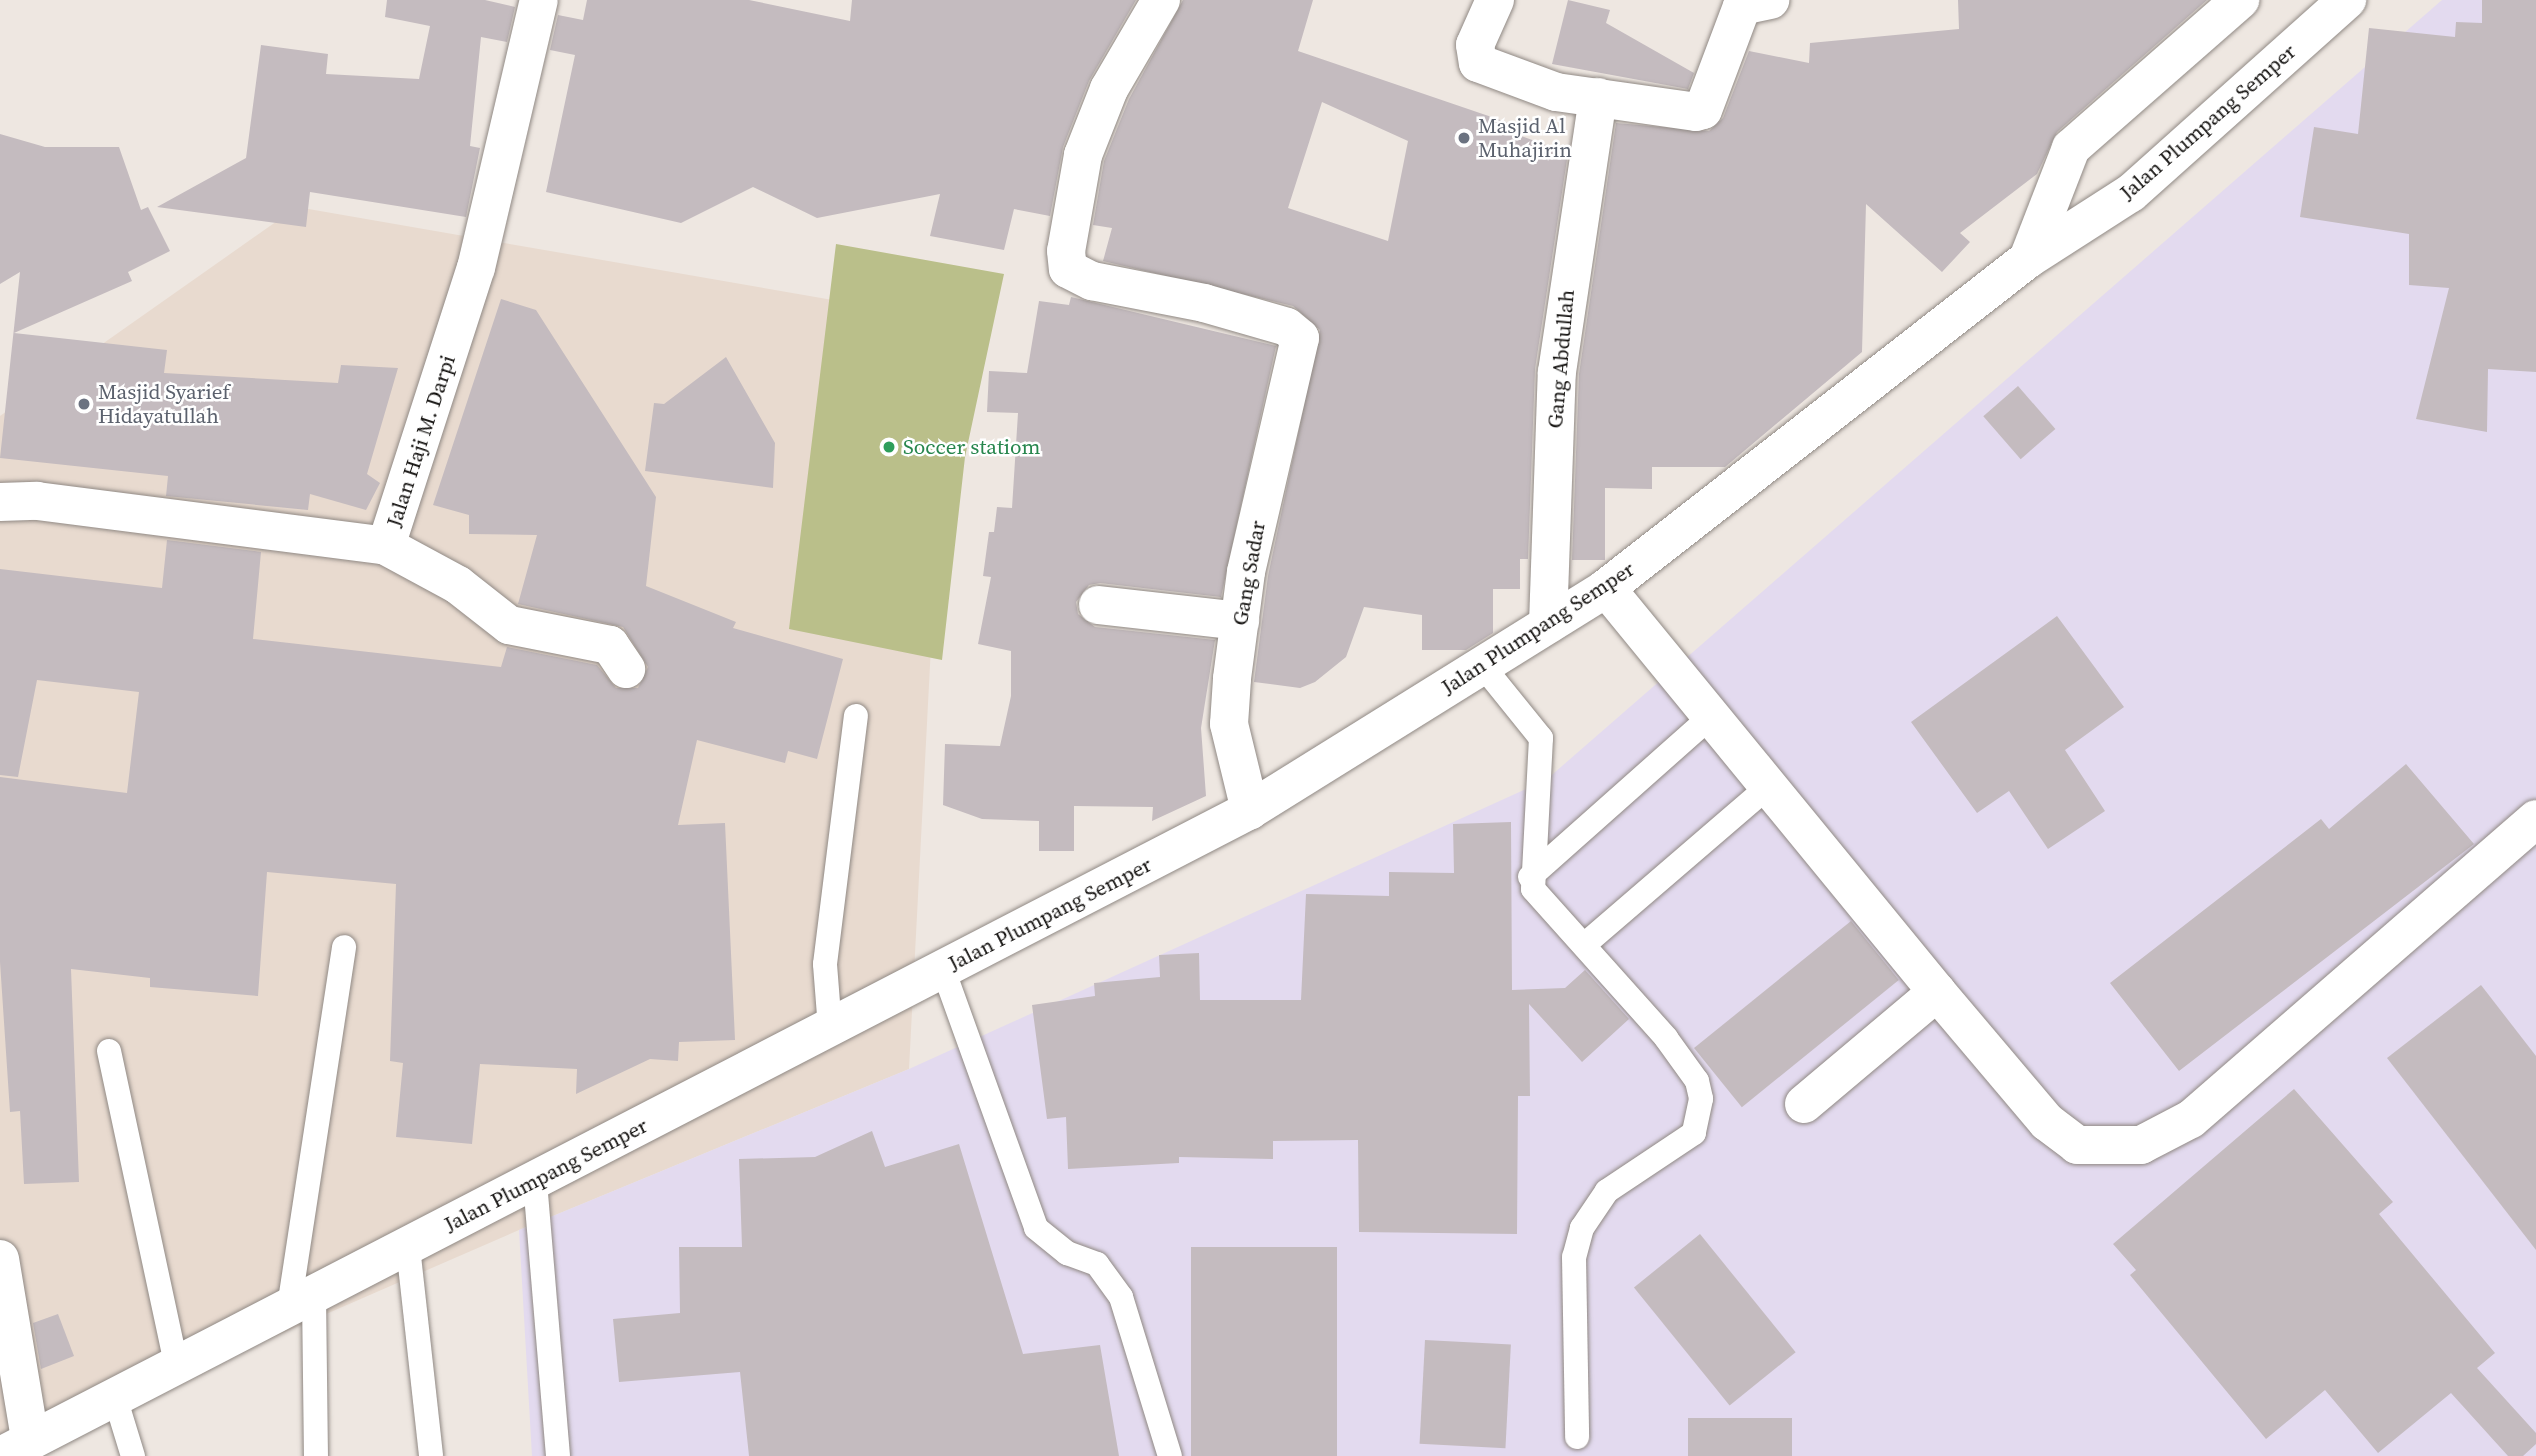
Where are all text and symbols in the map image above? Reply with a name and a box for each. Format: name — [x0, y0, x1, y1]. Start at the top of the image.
street label: Jalan Plumpang Semper — [2115, 39, 2301, 205]
place label: Masjid Al Muhajirin — [1478, 113, 1572, 163]
marker: Masjid Al Muhajirin — [1456, 130, 1472, 146]
street label: Gang Abdullah — [1542, 289, 1580, 429]
street label: Jalan Haji M. Darpi — [381, 352, 461, 530]
place label: Masjid Syarief Hidayatullah — [98, 379, 230, 429]
marker: Masjid Syarief Hidayatullah — [76, 396, 92, 412]
place label: Soccer statiom — [903, 434, 1040, 460]
marker: Soccer statiom — [881, 439, 897, 455]
street label: Gang Sadar — [1227, 519, 1271, 627]
street label: Jalan Plumpang Semper — [1437, 556, 1639, 700]
street label: Jalan Plumpang Semper — [944, 852, 1156, 976]
street label: Jalan Plumpang Semper — [440, 1113, 652, 1237]

